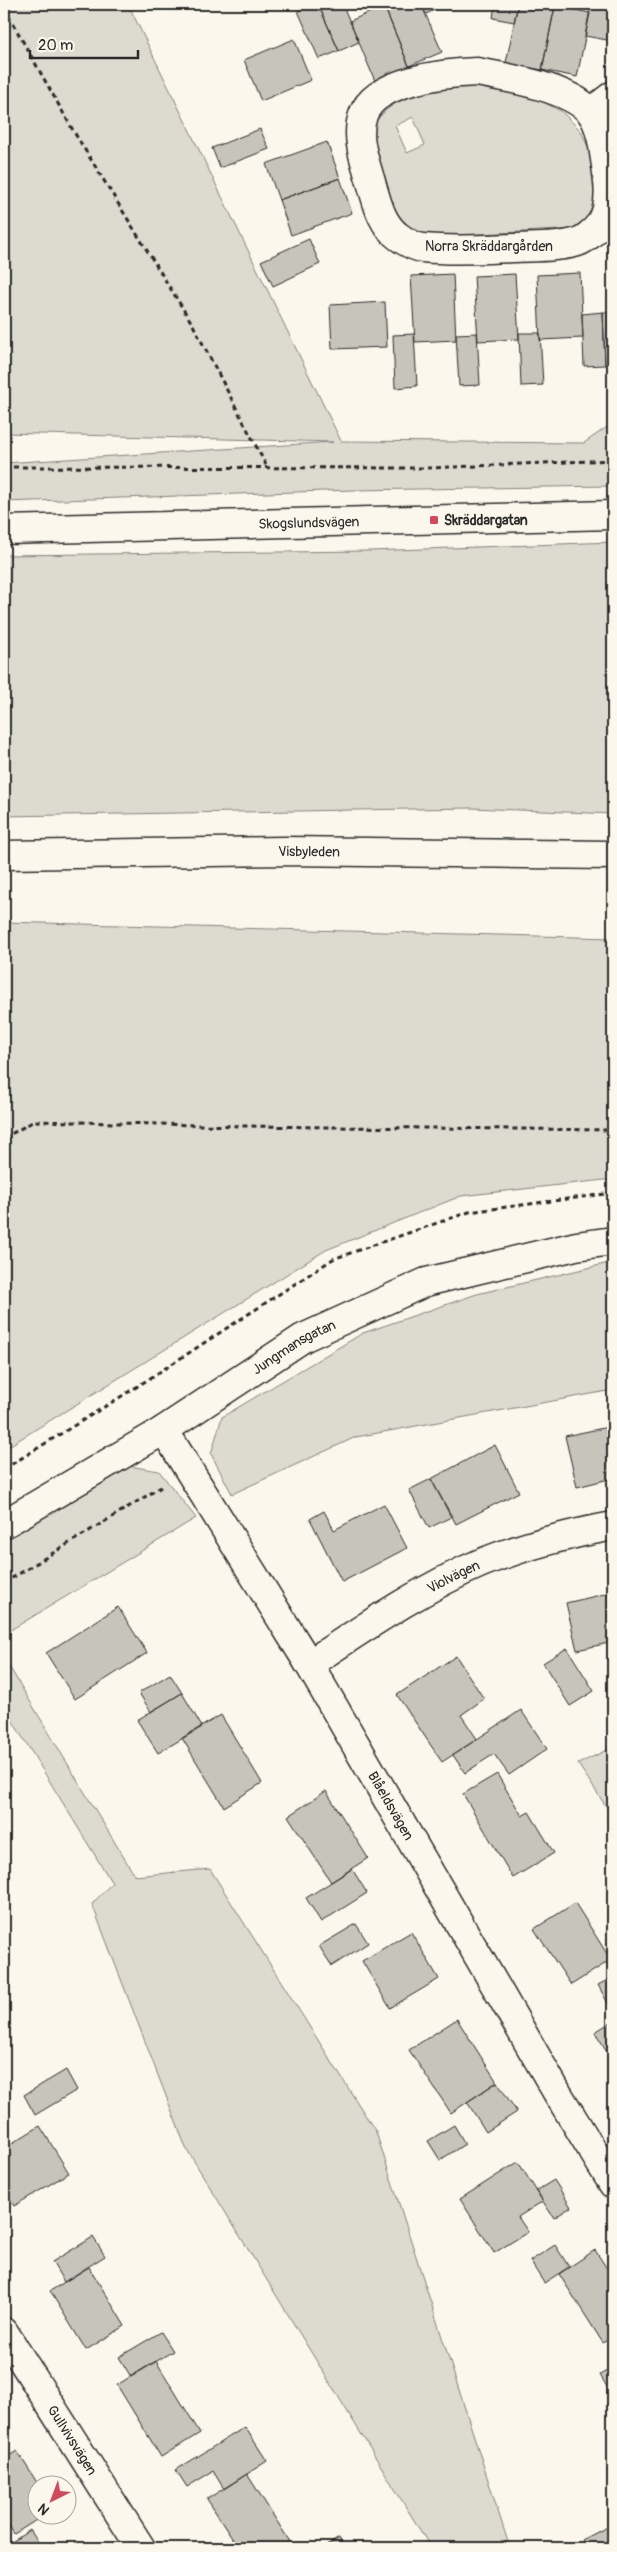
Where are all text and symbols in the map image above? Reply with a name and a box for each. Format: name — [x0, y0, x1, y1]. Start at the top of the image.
scale bar — [30, 28, 138, 60]
text: 20 m — [38, 36, 73, 55]
street label: Norra Skräddargården — [425, 238, 553, 255]
place label: Skräddargatan — [444, 512, 528, 529]
street label: Skogslundsvägen — [258, 513, 360, 532]
marker: Skräddargatan — [428, 514, 440, 526]
street label: Visbyleden — [278, 842, 340, 860]
street label: Jungmansgatan — [249, 1316, 338, 1378]
street label: Violvägen — [424, 1556, 482, 1596]
street label: Blåeldsvägen — [365, 1768, 418, 1843]
street label: Gullvivsvägen — [44, 2402, 101, 2478]
north arrow — [28, 2474, 78, 2524]
text: N — [34, 2500, 53, 2519]

